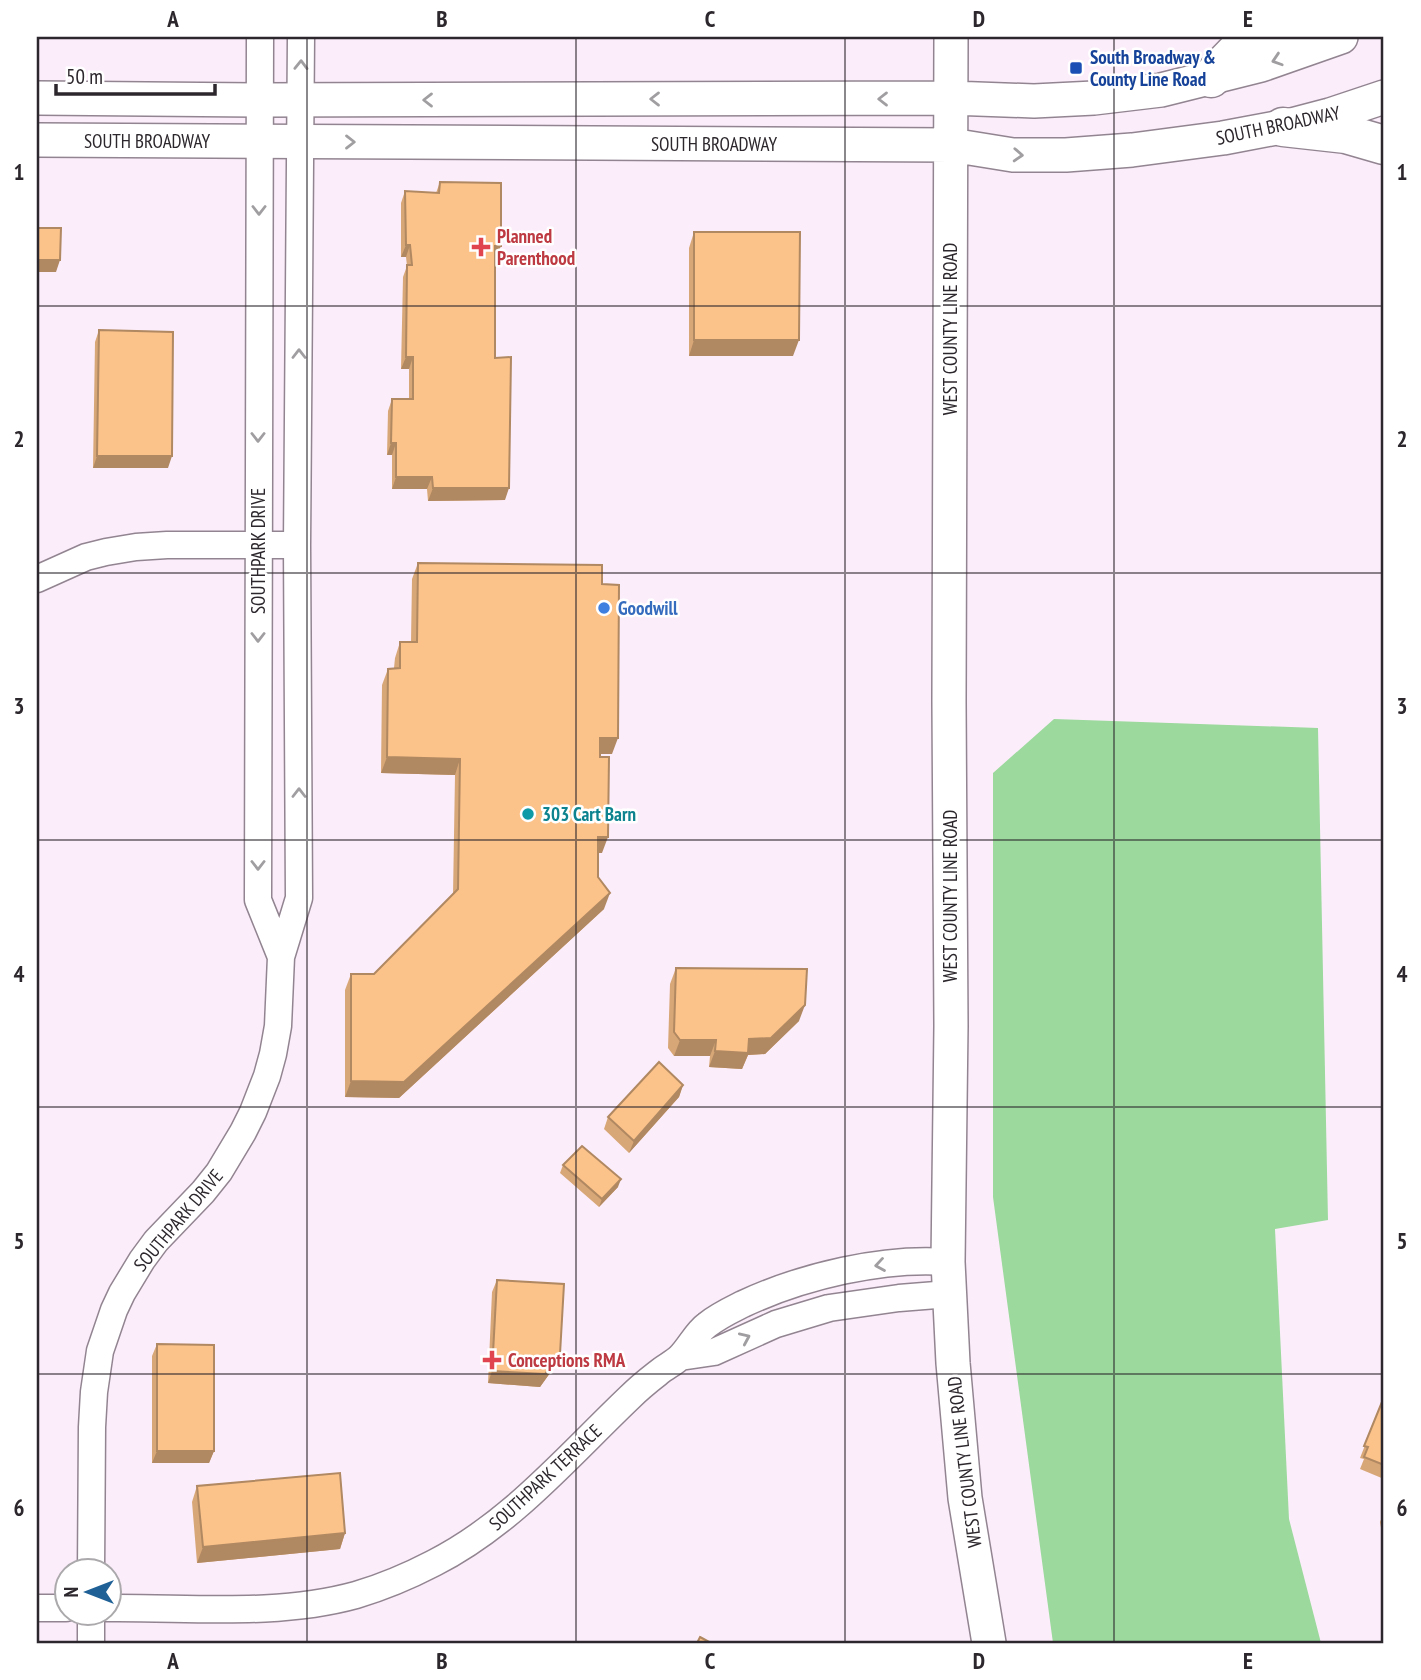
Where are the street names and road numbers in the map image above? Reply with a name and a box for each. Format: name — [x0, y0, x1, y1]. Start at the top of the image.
street label: SOUTH BROADWAY — [1214, 100, 1343, 150]
street label: SOUTH BROADWAY — [84, 129, 210, 153]
street label: SOUTH BROADWAY — [651, 132, 777, 156]
street label: WEST COUNTY LINE ROAD — [938, 243, 962, 415]
street label: SOUTHPARK DRIVE — [246, 488, 270, 614]
street label: WEST COUNTY LINE ROAD — [938, 810, 962, 982]
street label: SOUTHPARK DRIVE — [128, 1164, 228, 1276]
street label: WEST COUNTY LINE ROAD — [942, 1375, 986, 1549]
street label: SOUTHPARK TERRACE — [484, 1419, 606, 1535]

